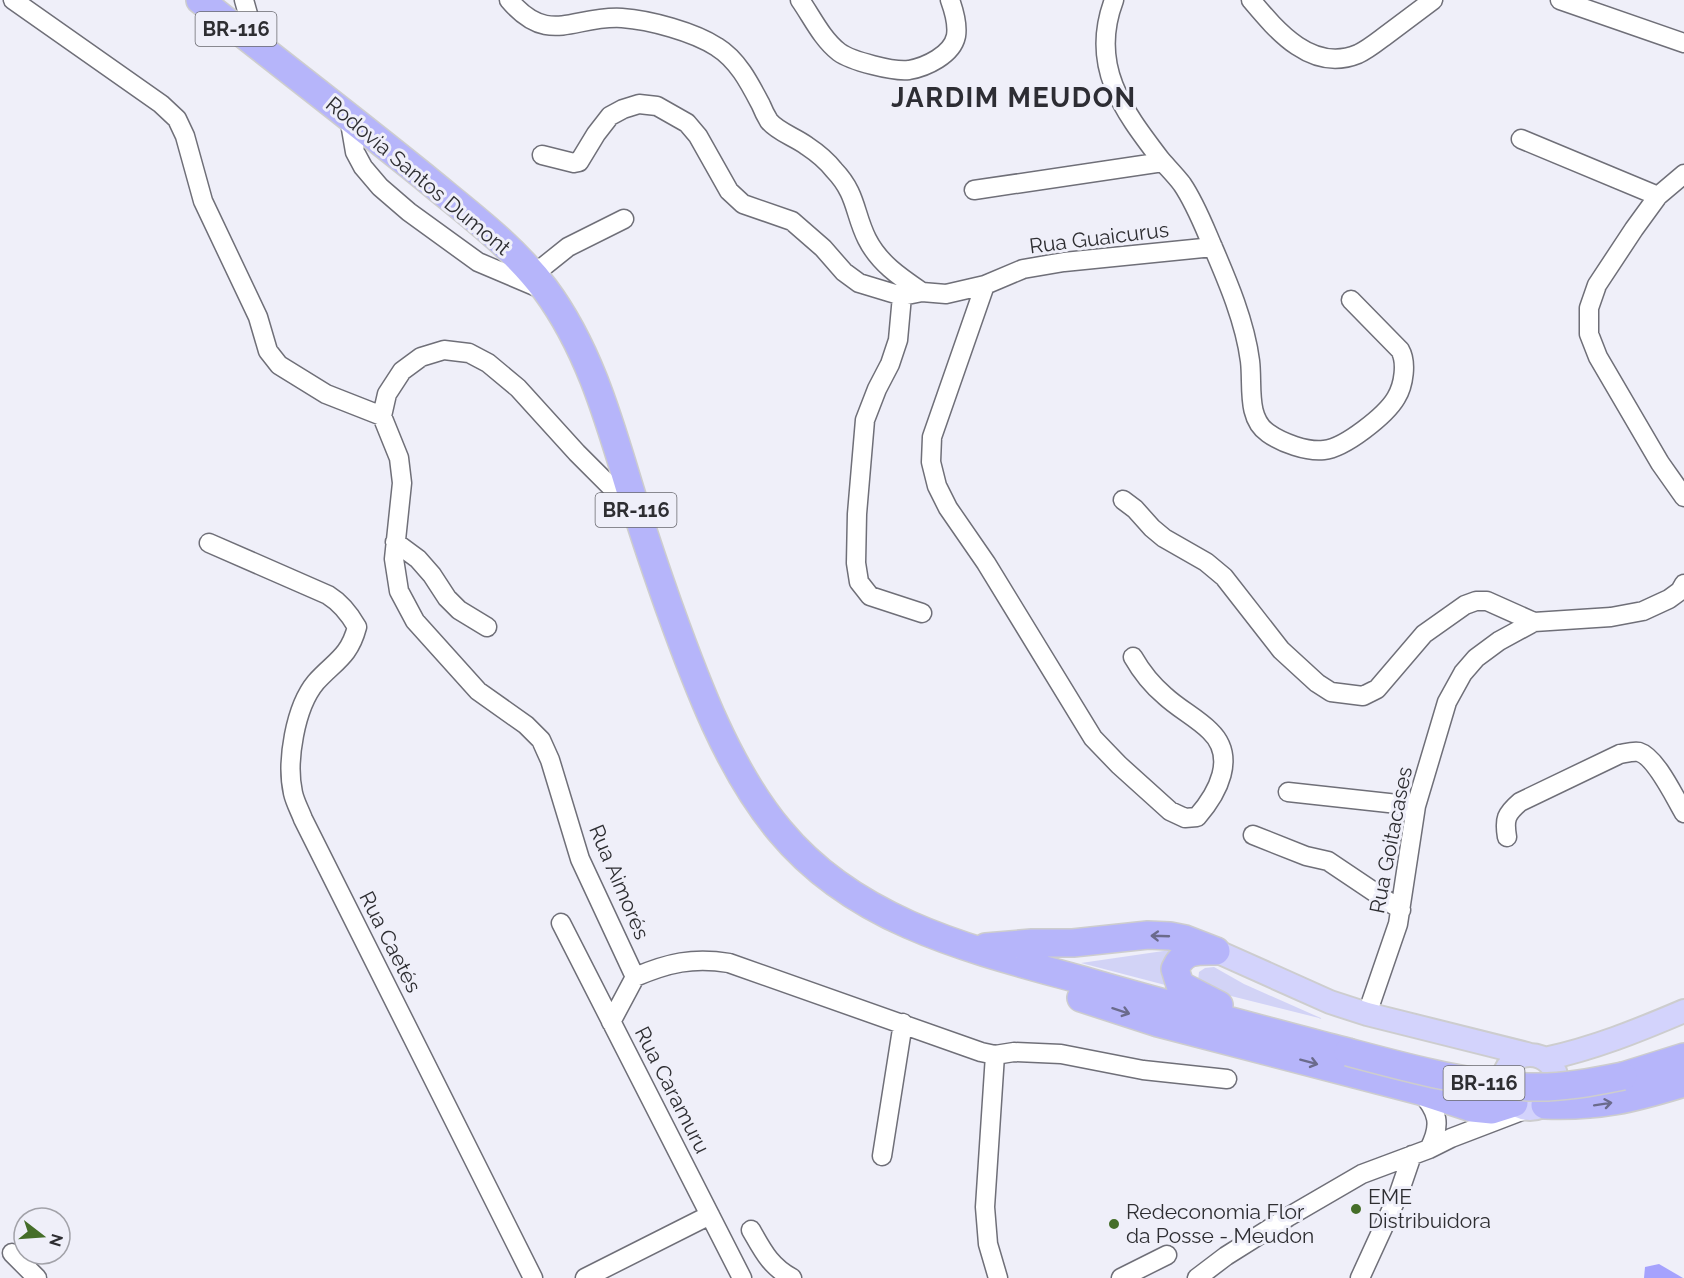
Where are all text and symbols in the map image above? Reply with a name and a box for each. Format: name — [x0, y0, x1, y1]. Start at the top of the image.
road number: BR-116 — [196, 12, 276, 46]
district label: JARDIM MEUDON — [891, 82, 1137, 113]
street label: Rodovia Santos Dumont — [321, 91, 516, 260]
street label: Rua Guaicurus — [1028, 217, 1170, 258]
road number: BR-116 — [596, 493, 676, 527]
street label: Rua Goitacases — [1364, 764, 1417, 915]
street label: Rua Aimorés — [584, 821, 655, 943]
street label: Rua Caetés — [354, 887, 427, 997]
one-way arrow — [1151, 930, 1171, 941]
one-way arrow — [1111, 1006, 1130, 1017]
street label: Rua Caramuru — [630, 1022, 715, 1157]
one-way arrow — [1299, 1057, 1318, 1068]
road number: BR-116 — [1444, 1066, 1524, 1100]
one-way arrow — [1593, 1098, 1612, 1109]
place label: EME Distribuidora — [1368, 1184, 1491, 1233]
place label: Redeconomia Flor da Posse - Meudon — [1126, 1199, 1314, 1248]
marker: EME Distribuidora — [1349, 1202, 1363, 1216]
north arrow — [12, 1206, 72, 1266]
marker: Redeconomia Flor da Posse - Meudon — [1107, 1217, 1121, 1231]
text: N — [45, 1232, 67, 1249]

